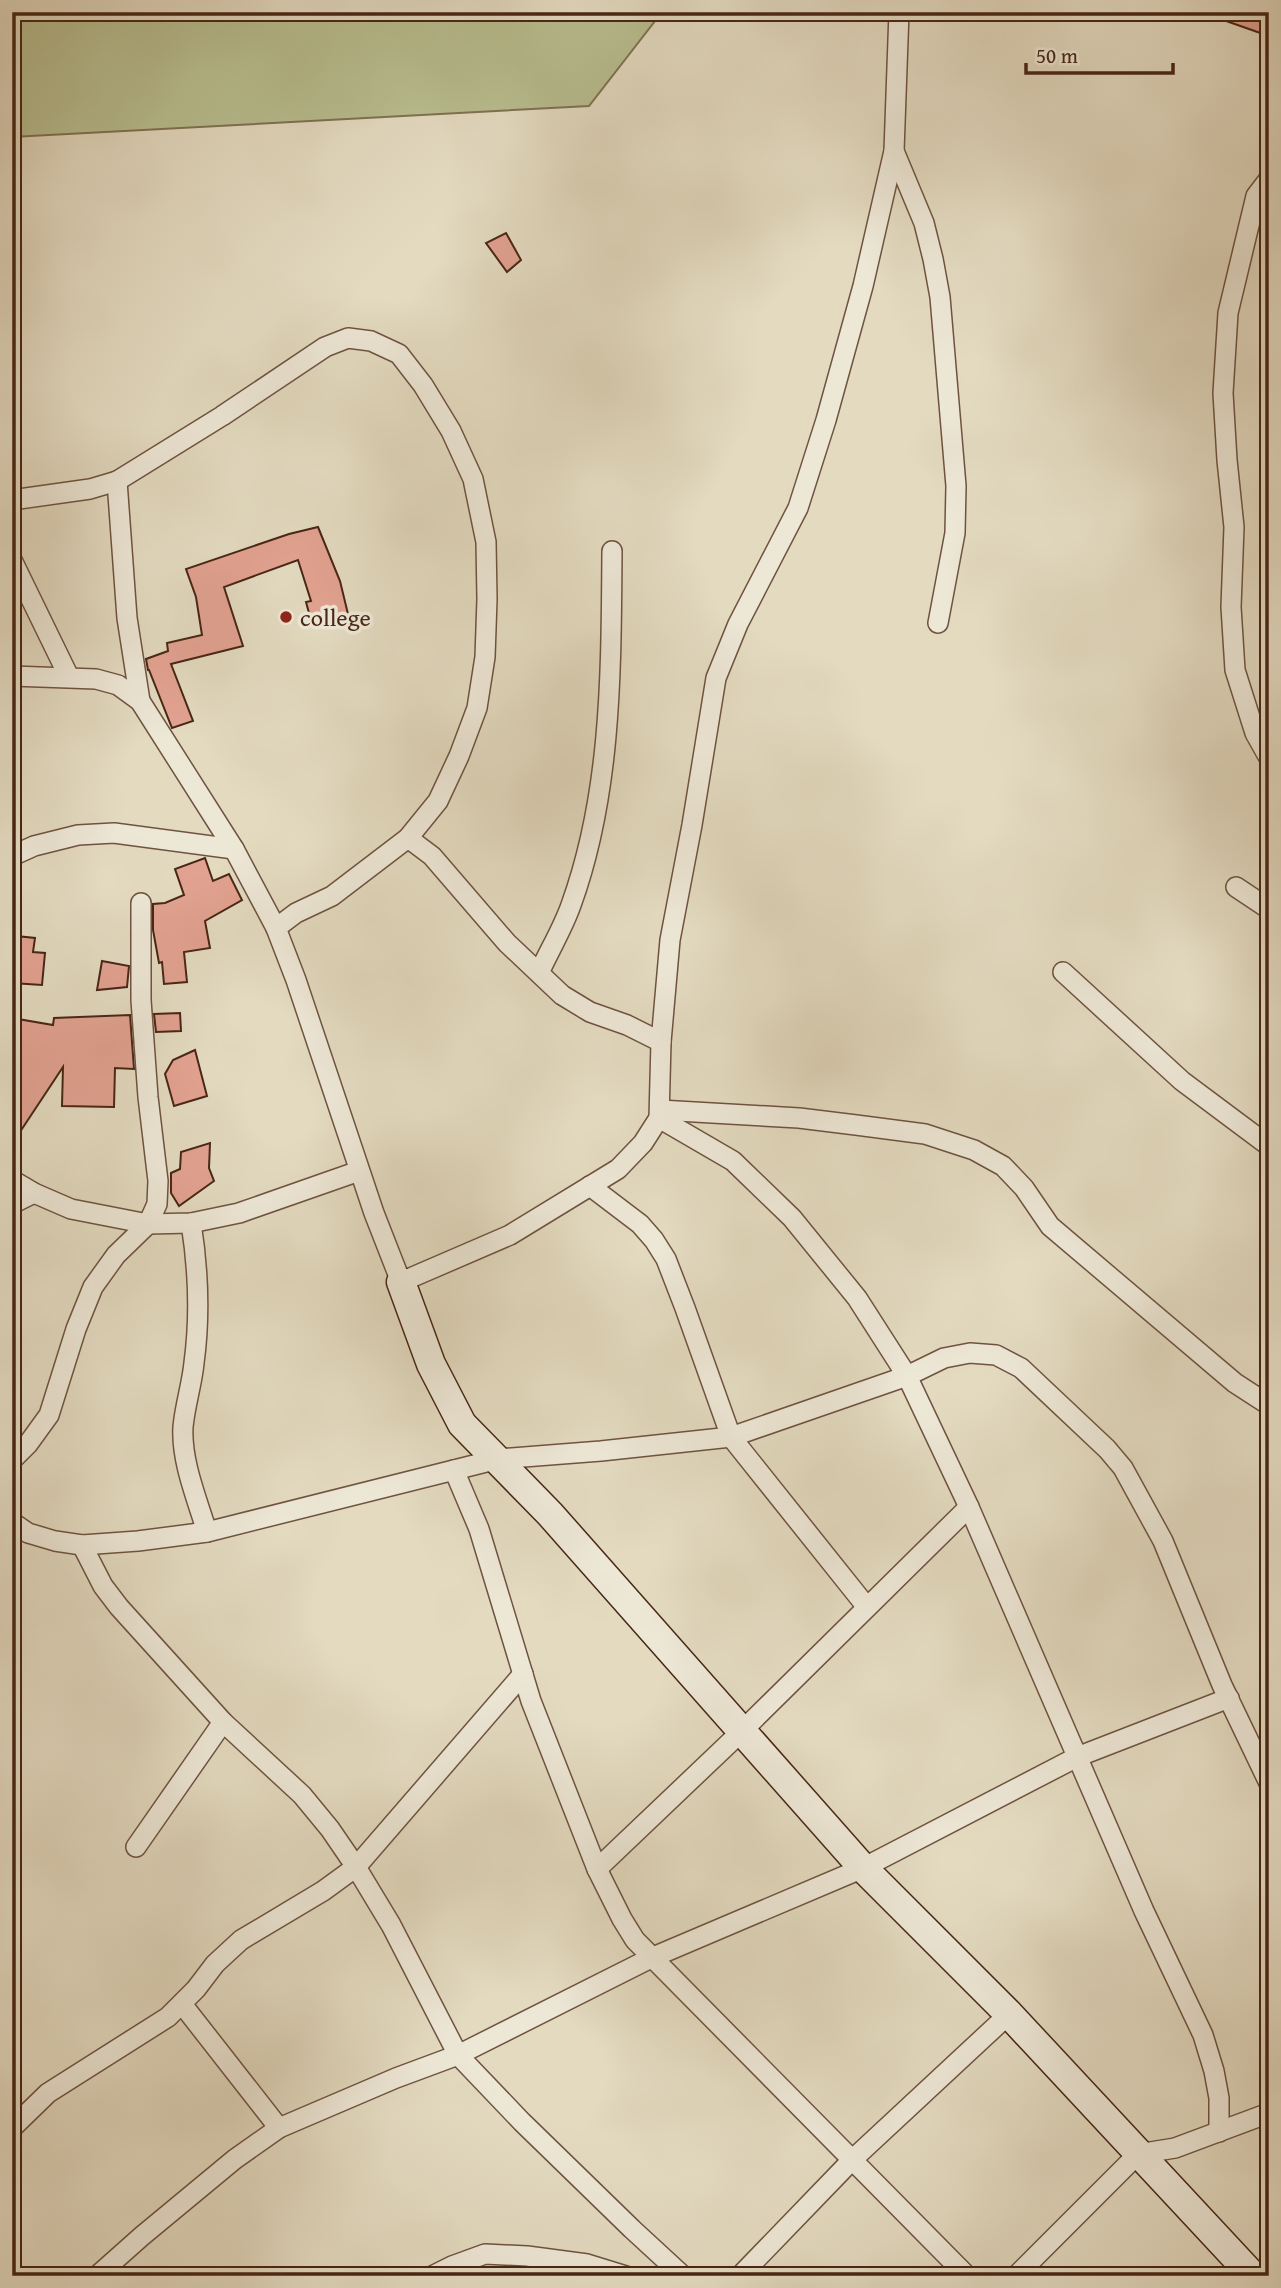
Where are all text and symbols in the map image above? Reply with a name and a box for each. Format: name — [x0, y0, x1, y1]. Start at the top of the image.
scale bar — [1026, 32, 1172, 76]
text: 50 m — [1036, 40, 1078, 71]
place label: college — [300, 600, 371, 635]
marker: college — [278, 609, 294, 625]

